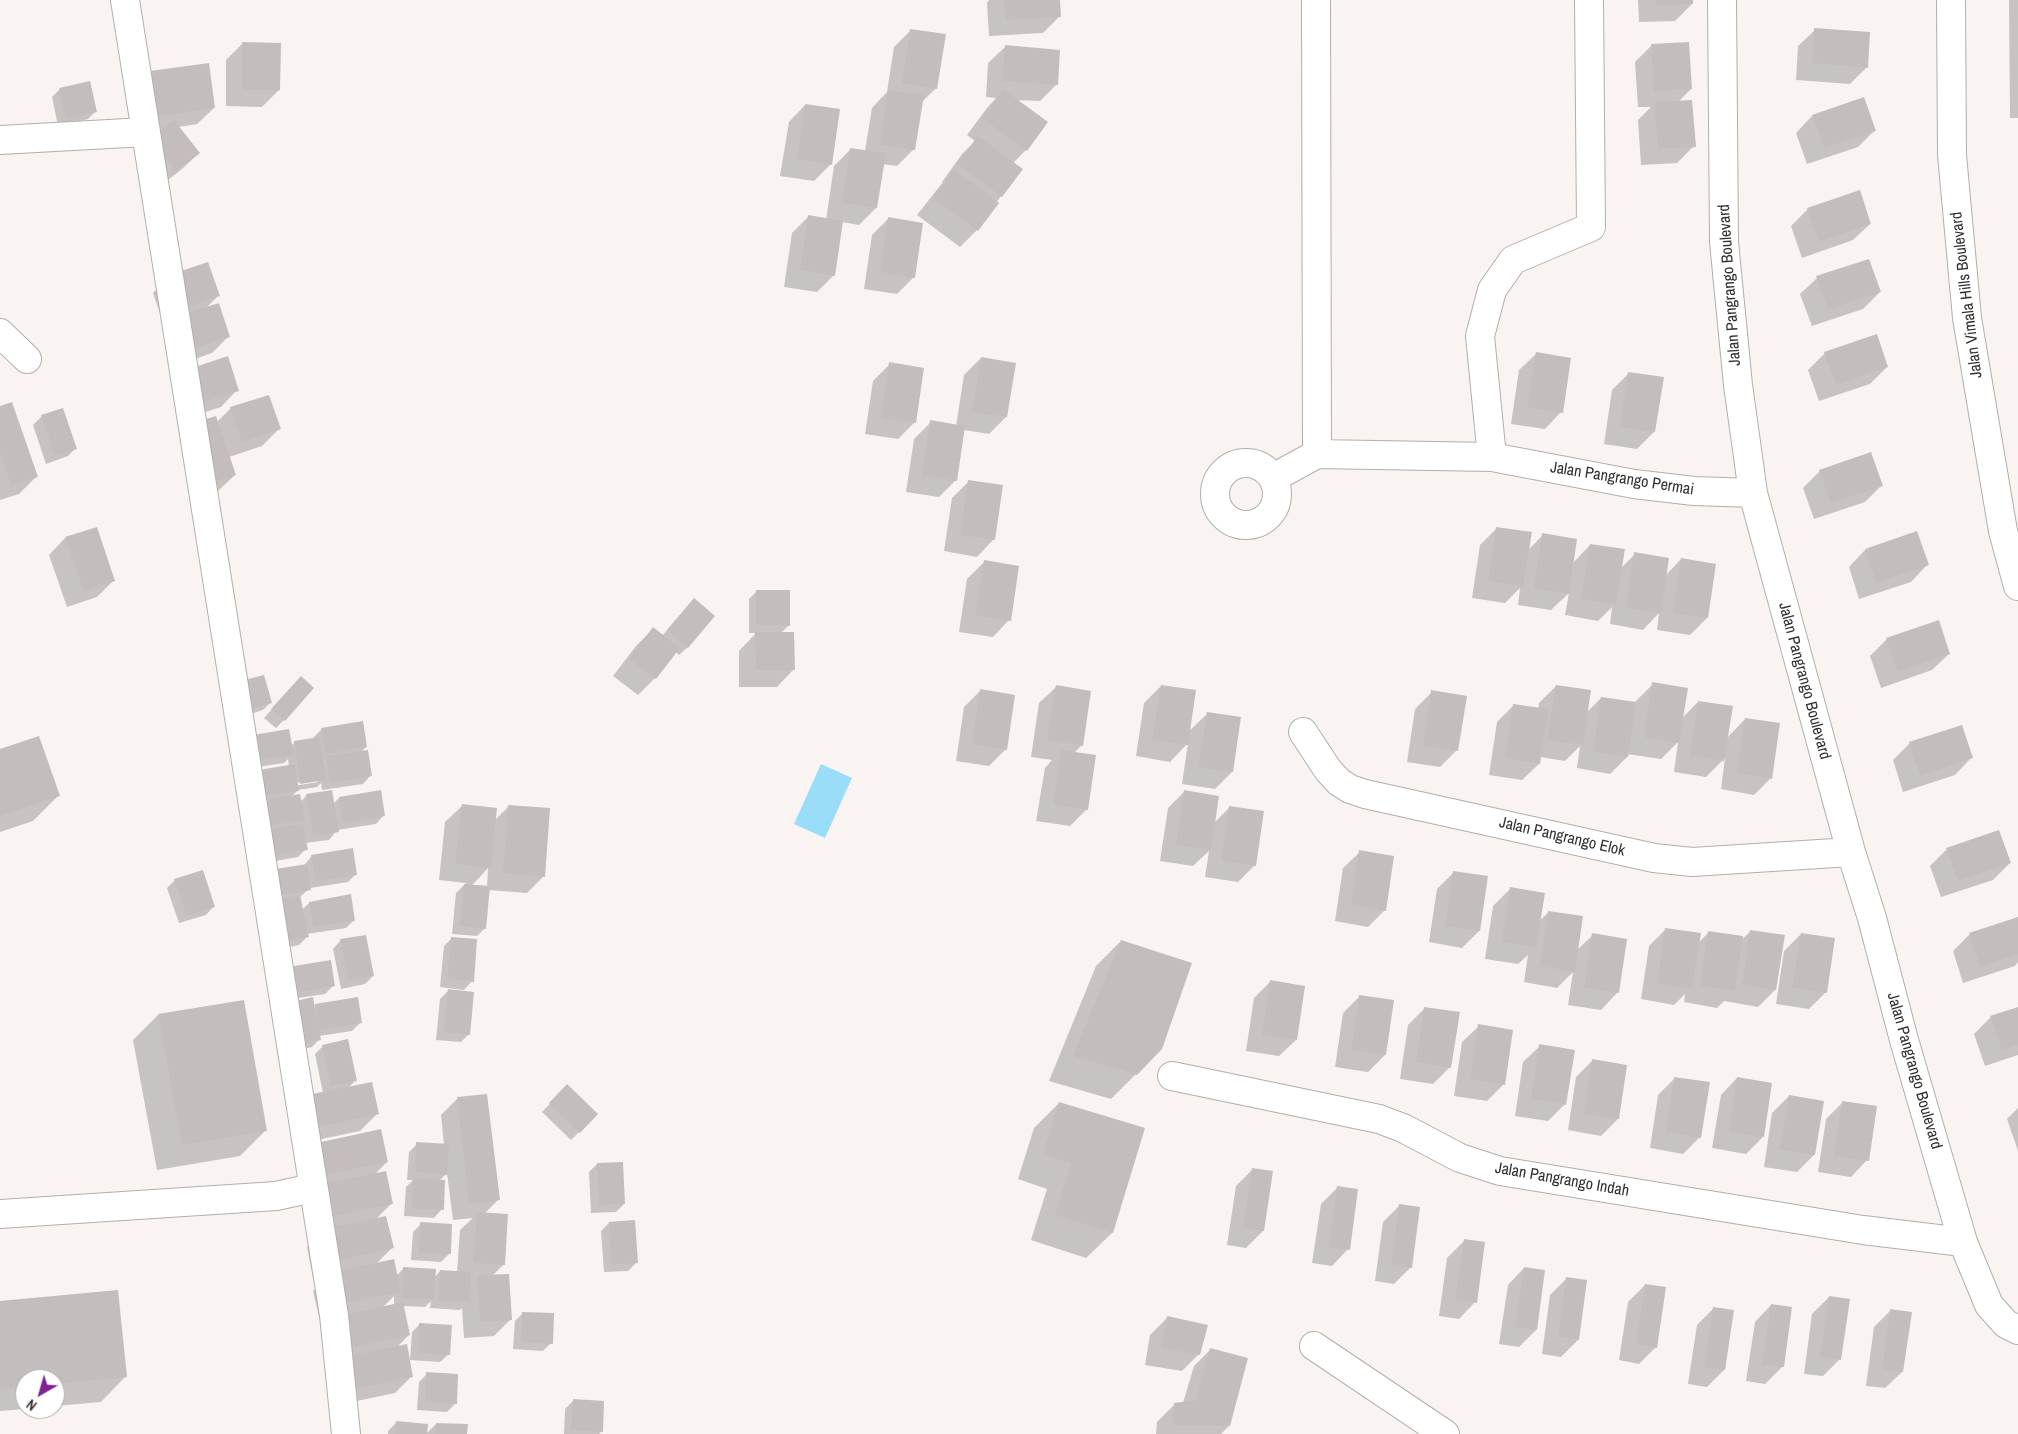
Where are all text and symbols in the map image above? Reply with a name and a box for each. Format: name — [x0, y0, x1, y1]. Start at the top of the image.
street label: Jalan Pangrango Boulevard — [1715, 204, 1745, 366]
street label: Jalan Vimala Hills Boulevard — [1947, 211, 1987, 379]
street label: Jalan Pangrango Permai — [1549, 458, 1695, 500]
street label: Jalan Pangrango Boulevard — [1774, 600, 1834, 762]
street label: Jalan Pangrango Elok — [1497, 813, 1627, 861]
street label: Jalan Pangrango Boulevard — [1882, 991, 1946, 1151]
street label: Jalan Pangrango Indah — [1494, 1159, 1630, 1201]
north arrow — [15, 1369, 65, 1419]
text: N — [23, 1395, 40, 1415]

